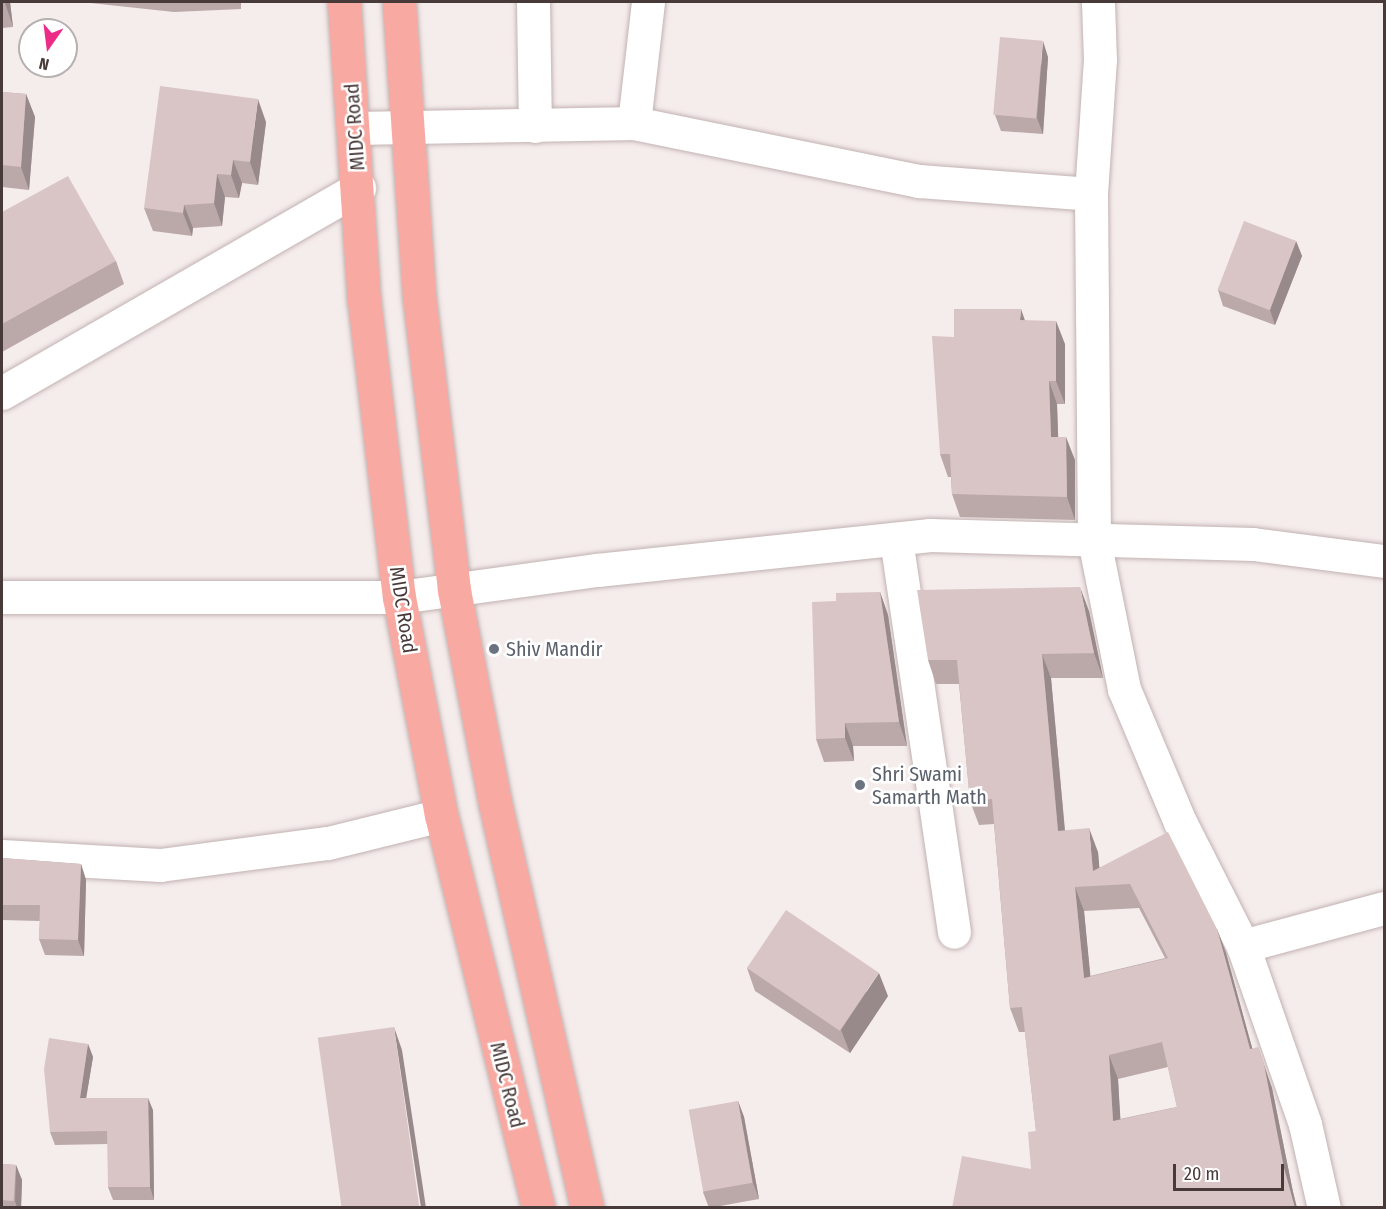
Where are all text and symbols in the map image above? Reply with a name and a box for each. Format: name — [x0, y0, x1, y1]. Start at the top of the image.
north arrow — [18, 18, 78, 78]
text: N — [37, 54, 51, 74]
street label: MIDC Road — [340, 83, 370, 171]
street label: MIDC Road — [384, 565, 422, 655]
place label: Shiv Mandir — [506, 637, 602, 661]
marker: Shiv Mandir — [487, 642, 501, 656]
place label: Shri Swami Samarth Math — [872, 762, 987, 809]
marker: Shri Swami Samarth Math — [853, 778, 867, 792]
street label: MIDC Road — [485, 1040, 529, 1130]
scale bar — [1176, 1152, 1287, 1190]
text: 20 m — [1184, 1163, 1219, 1185]

